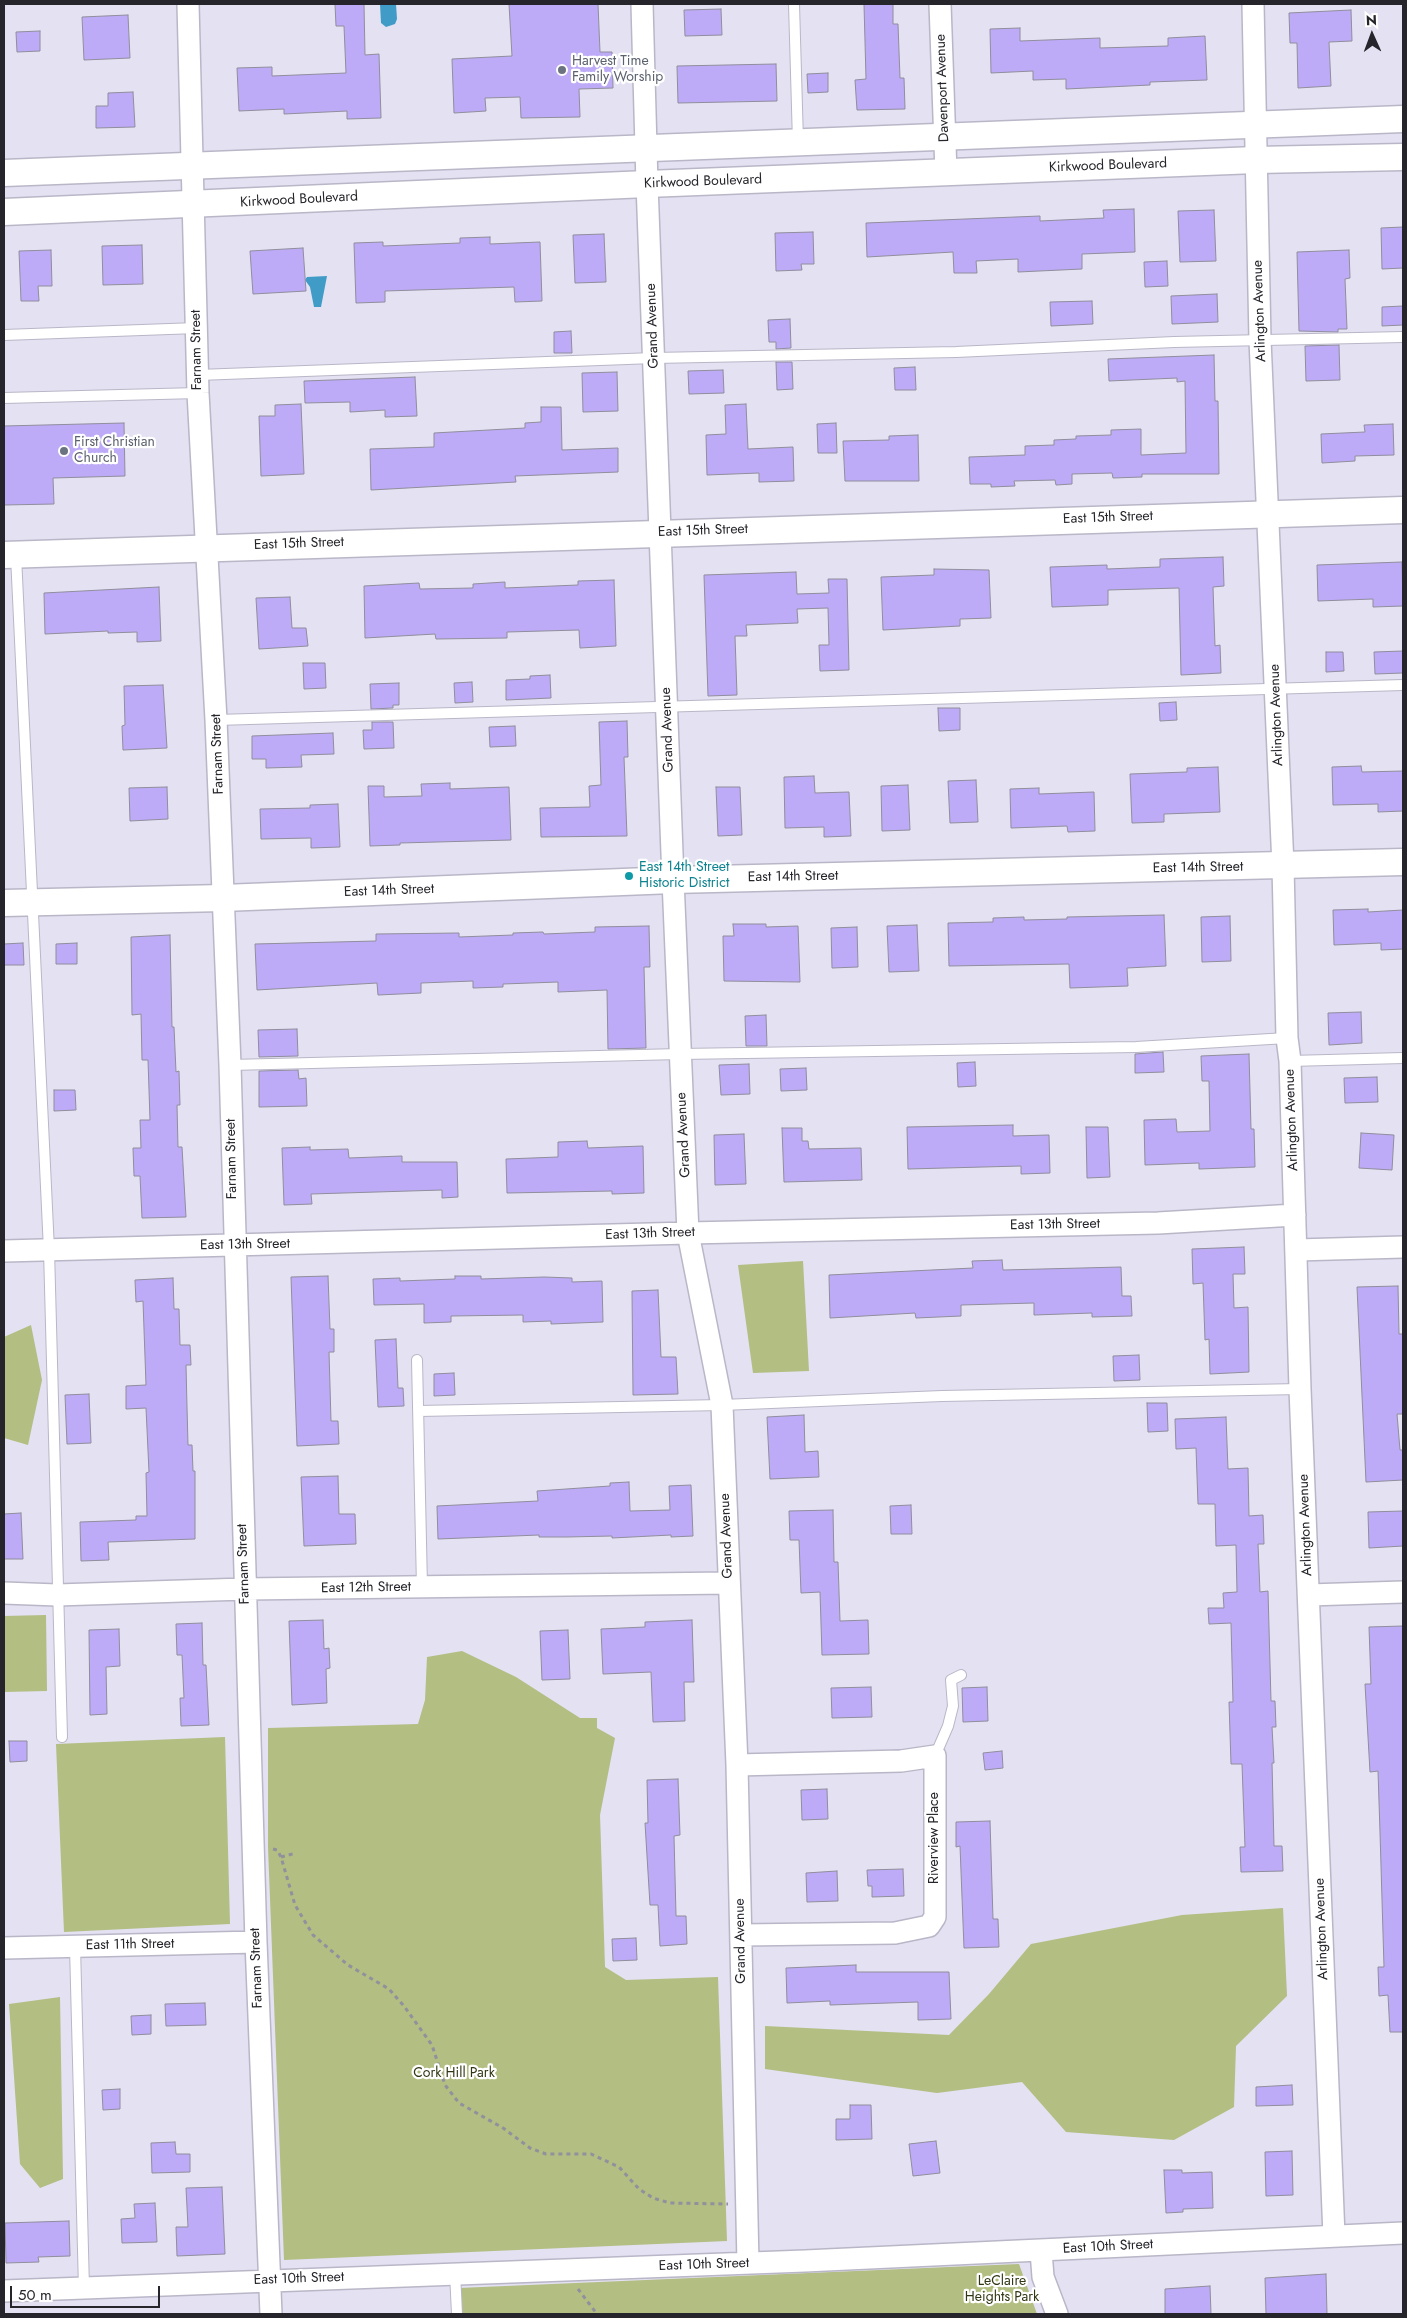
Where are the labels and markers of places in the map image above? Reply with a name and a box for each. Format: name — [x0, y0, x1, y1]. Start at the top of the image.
place label: Harvest Time Family Worship — [572, 54, 663, 86]
marker: Harvest Time Family Worship — [556, 64, 568, 76]
place label: First Christian Church — [74, 435, 155, 468]
marker: First Christian Church — [58, 445, 70, 457]
place label: East 14th Street Historic District — [639, 860, 729, 892]
marker: East 14th Street Historic District — [623, 870, 635, 882]

